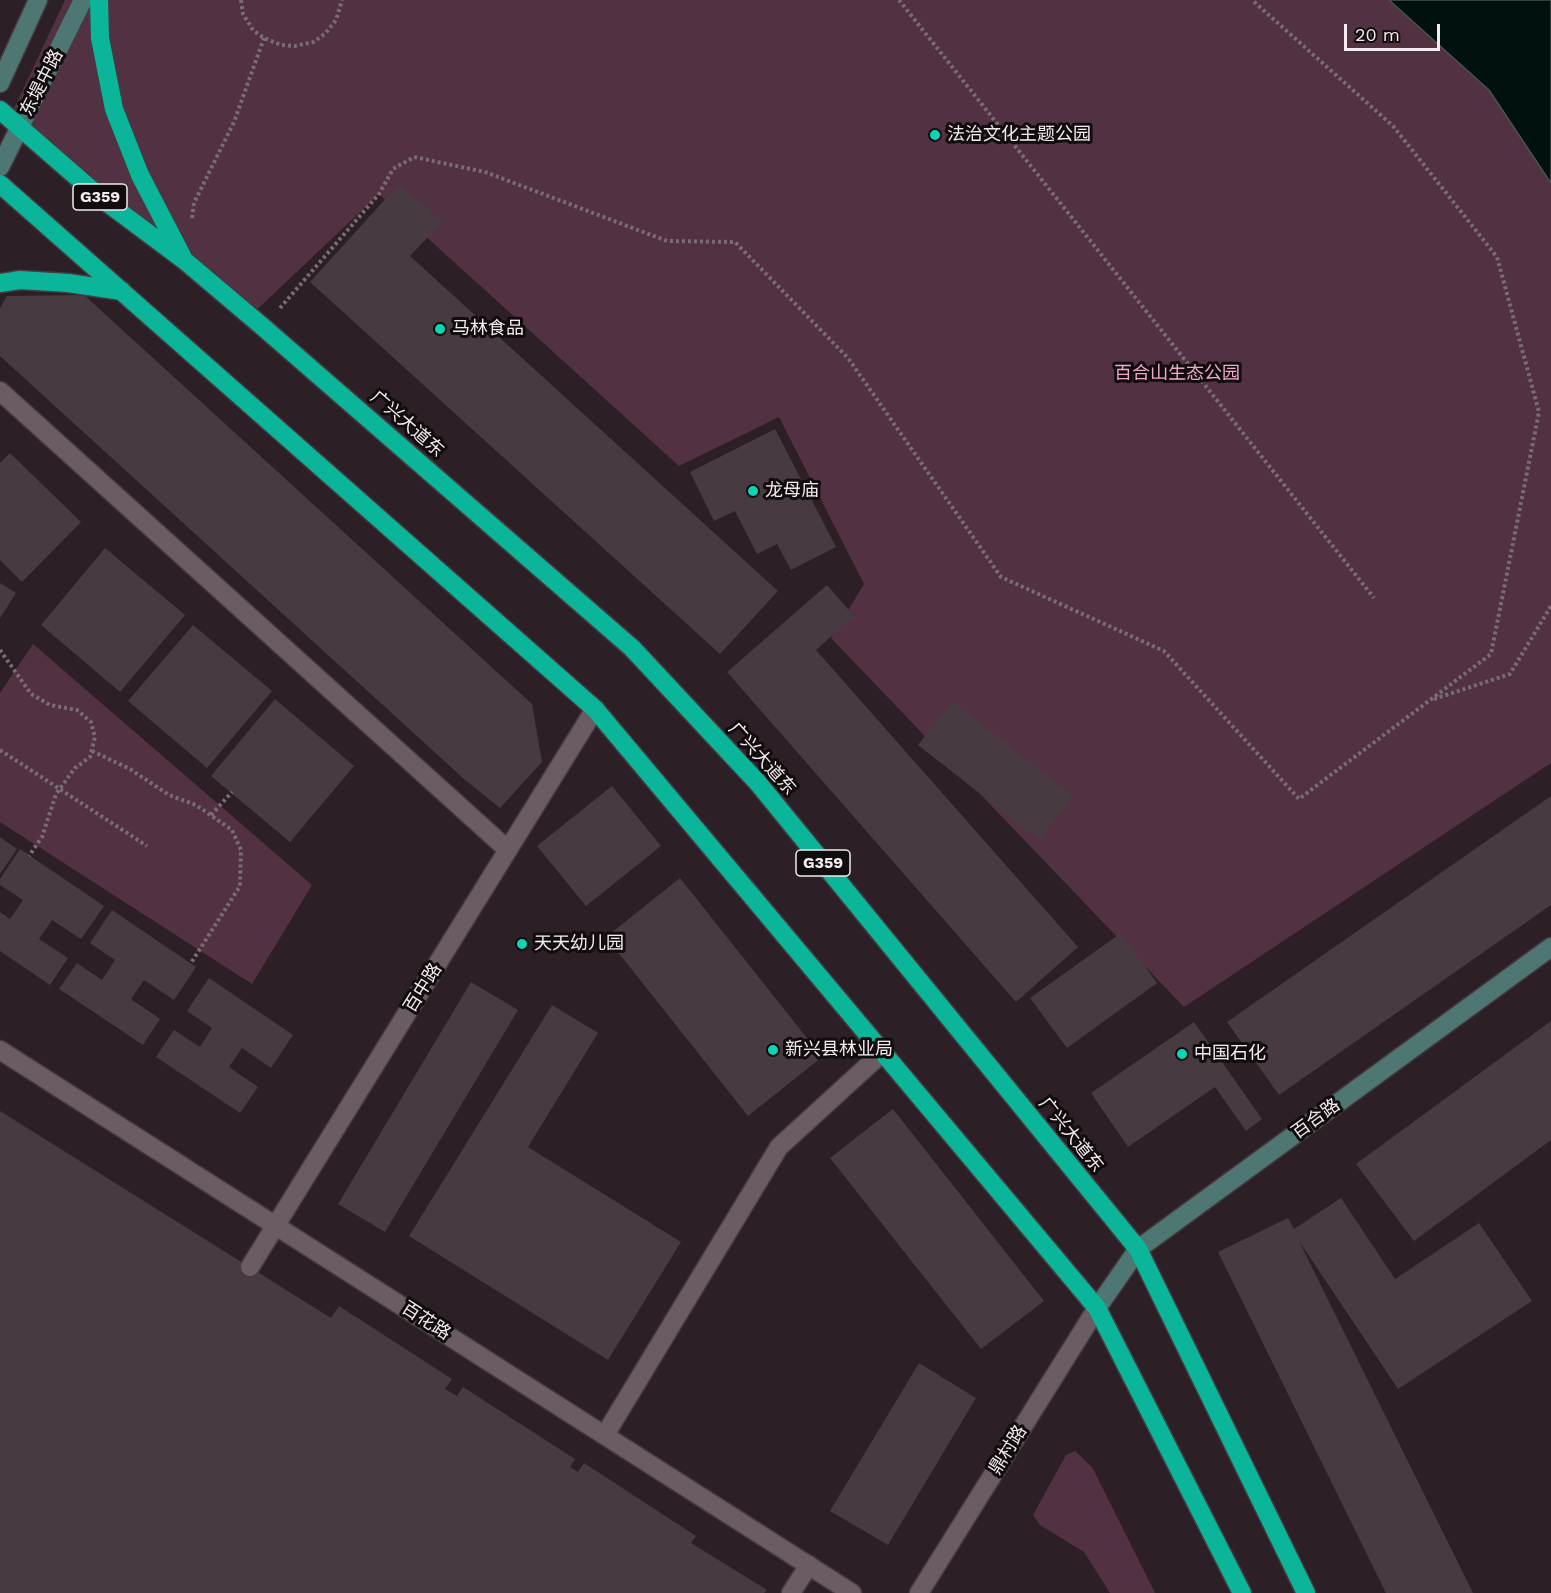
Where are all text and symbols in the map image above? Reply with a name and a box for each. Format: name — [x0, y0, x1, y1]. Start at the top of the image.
scale bar — [1347, 12, 1443, 50]
text: 20 m — [1355, 24, 1400, 45]
street label: 东堤中路 — [16, 46, 68, 120]
place label: 法治文化主题公园 — [947, 124, 1091, 146]
marker: 法治文化主题公园 — [928, 128, 942, 142]
road number: G359 — [73, 184, 127, 210]
place label: 马林食品 — [452, 318, 524, 340]
marker: 马林食品 — [433, 322, 447, 336]
park label: 百合山生态公园 — [1114, 363, 1240, 385]
street label: 广兴大道东 — [366, 386, 448, 462]
place label: 龙母庙 — [765, 480, 819, 502]
marker: 龙母庙 — [746, 484, 760, 498]
street label: 广兴大道东 — [724, 718, 800, 800]
road number: G359 — [796, 850, 850, 876]
place label: 天天幼儿园 — [534, 933, 624, 955]
marker: 天天幼儿园 — [515, 937, 529, 951]
street label: 百中路 — [400, 959, 446, 1017]
place label: 新兴县林业局 — [785, 1039, 893, 1061]
marker: 新兴县林业局 — [766, 1043, 780, 1057]
place label: 中国石化 — [1194, 1043, 1266, 1065]
marker: 中国石化 — [1175, 1047, 1189, 1061]
street label: 广兴大道东 — [1034, 1093, 1108, 1177]
street label: 百合路 — [1288, 1094, 1344, 1144]
street label: 百花路 — [397, 1297, 455, 1345]
street label: 鼎村路 — [985, 1421, 1031, 1479]

